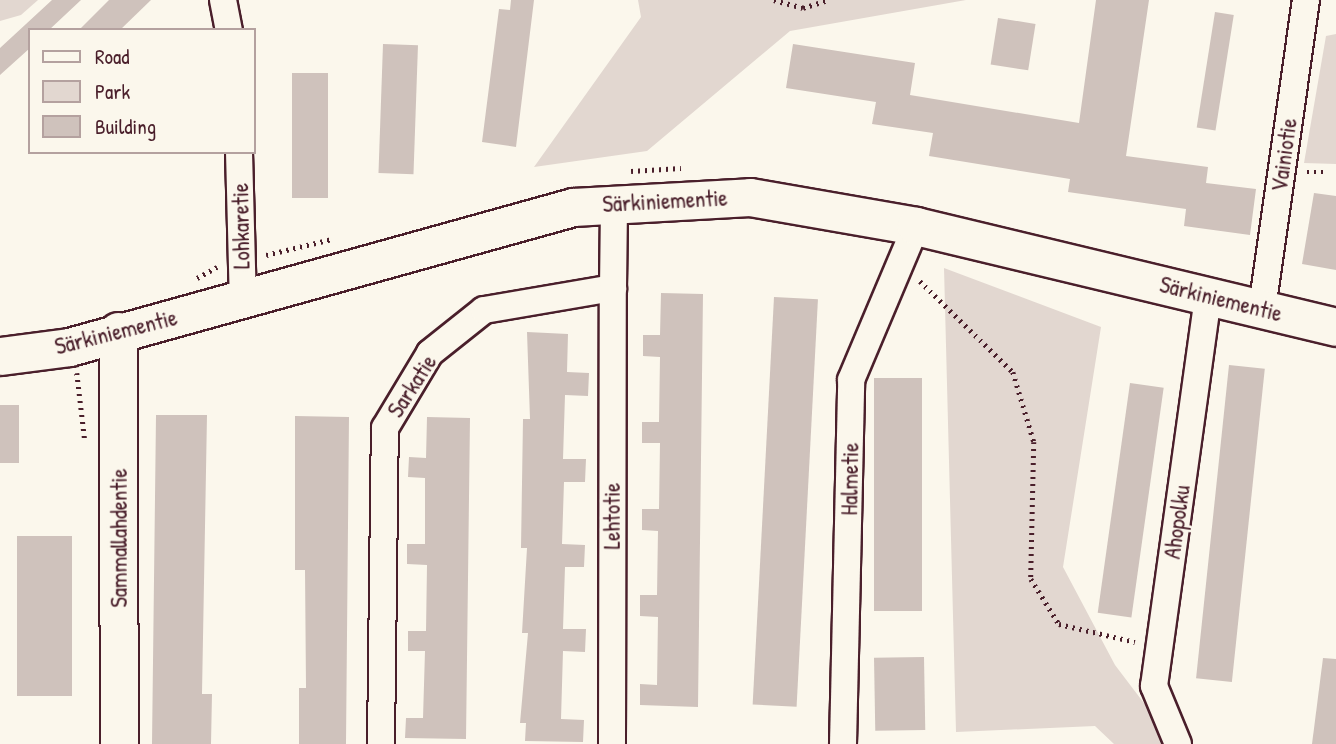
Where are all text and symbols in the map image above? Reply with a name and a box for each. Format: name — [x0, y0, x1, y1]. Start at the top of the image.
legend — [28, 28, 256, 154]
text: Road — [95, 42, 129, 71]
text: Park — [95, 77, 130, 106]
text: Building — [95, 112, 156, 141]
street label: Vainiotie — [1265, 116, 1303, 194]
street label: Lohkaretie — [226, 183, 256, 269]
street label: Särkiniementie — [602, 184, 728, 218]
street label: Särkiniementie — [1157, 270, 1285, 328]
street label: Särkiniementie — [52, 303, 180, 361]
street label: Sarkatie — [382, 349, 442, 423]
street label: Halmetie — [836, 442, 864, 516]
street label: Sammallahdentie — [105, 468, 133, 608]
street label: Lehtotie — [598, 483, 626, 549]
street label: Ahopolku — [1158, 483, 1196, 561]

